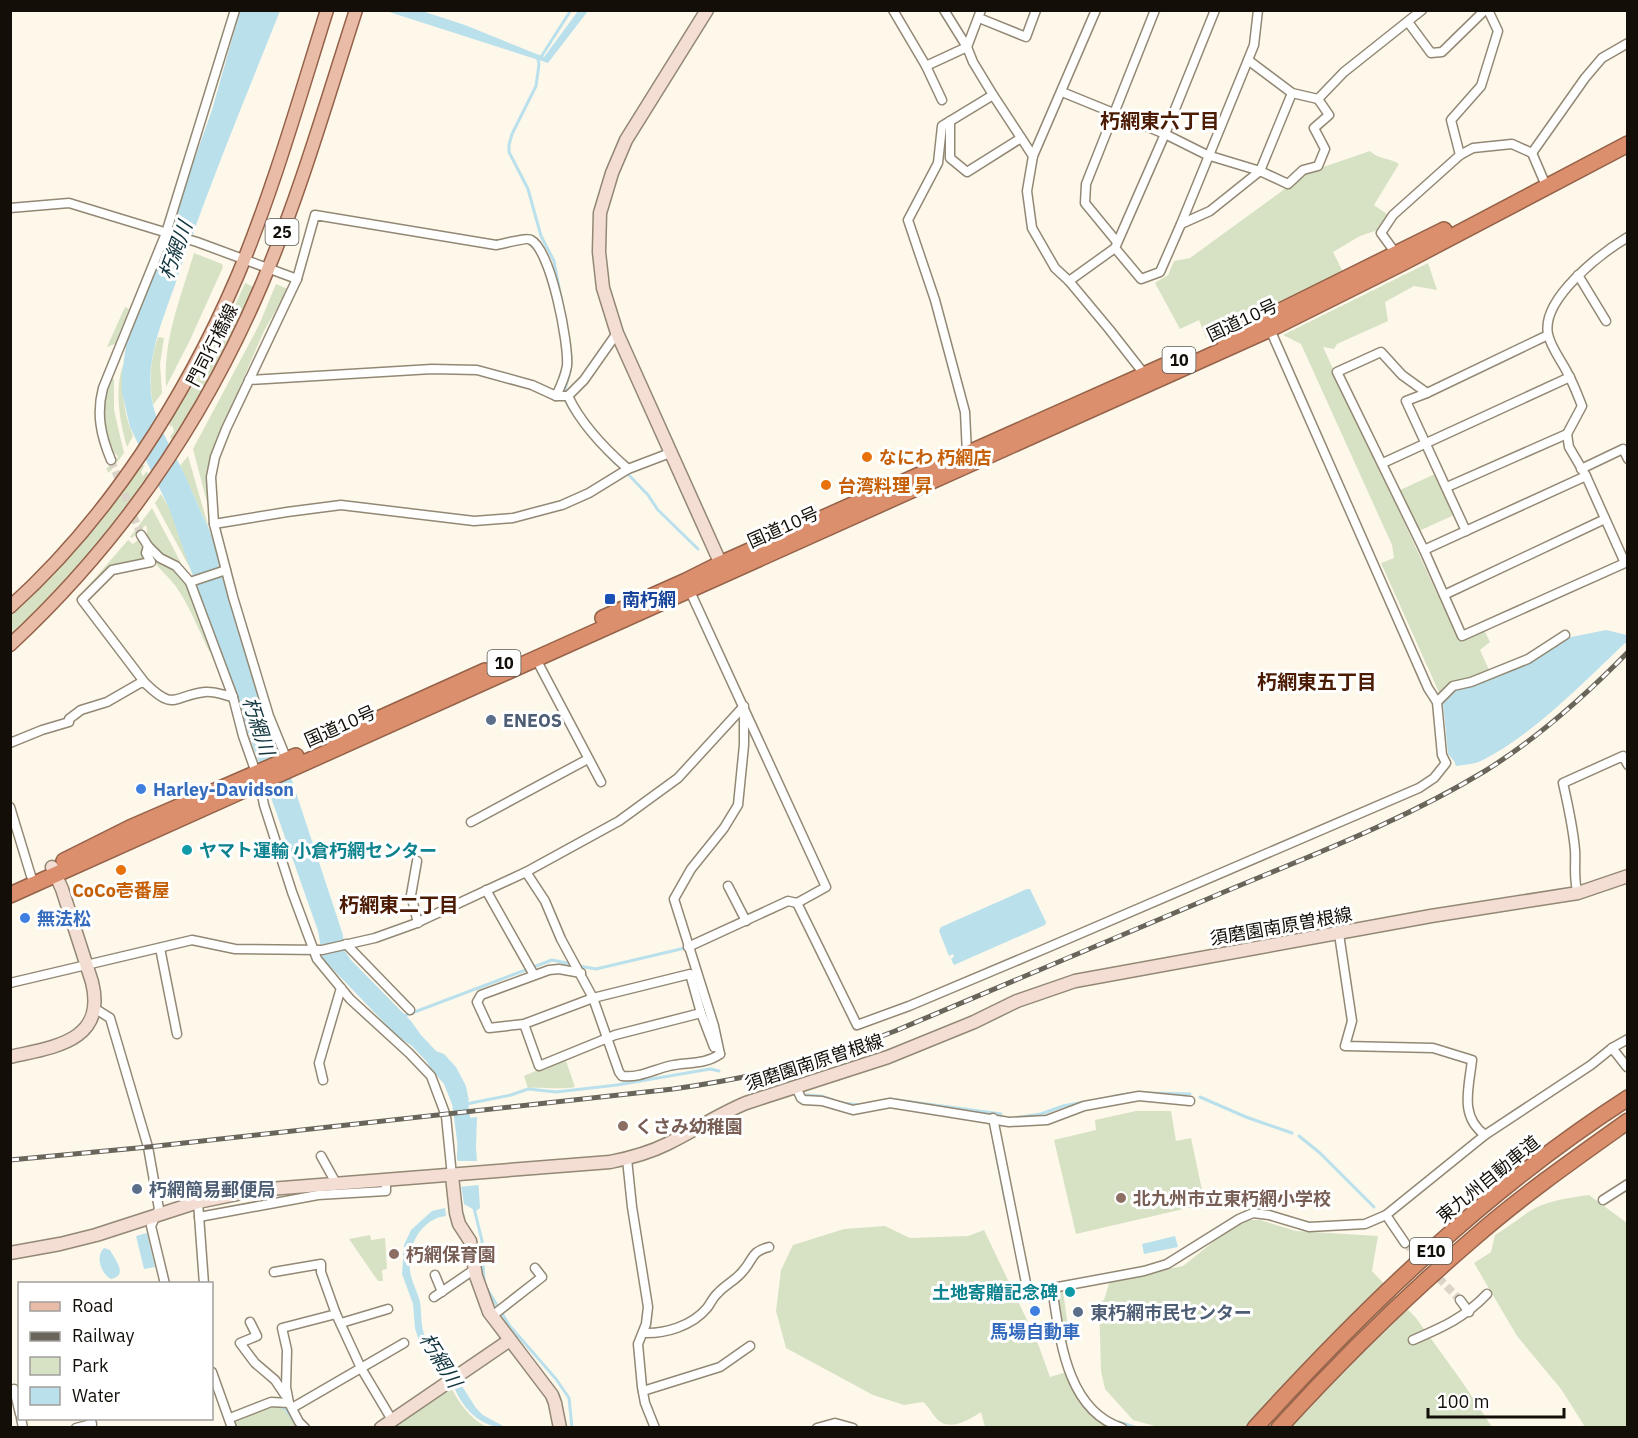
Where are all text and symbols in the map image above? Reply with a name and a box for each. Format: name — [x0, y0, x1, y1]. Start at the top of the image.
district label: 朽網東六丁目 — [1100, 107, 1220, 134]
water label: 朽網川 — [152, 215, 199, 283]
road number: 25 — [266, 219, 298, 245]
street label: 国道10号 — [1203, 294, 1281, 346]
street label: 門司行橋線 — [181, 300, 243, 390]
road number: 10 — [1162, 347, 1196, 373]
place label: なにわ 朽網店 — [879, 446, 991, 469]
marker: なにわ 朽網店 — [860, 450, 874, 464]
place label: 台湾料理 昇 — [838, 474, 932, 497]
marker: 台湾料理 昇 — [819, 478, 833, 492]
street label: 国道10号 — [744, 501, 822, 553]
place label: 南朽網 — [622, 588, 676, 611]
marker: 南朽網 — [603, 592, 617, 606]
road number: 10 — [488, 650, 520, 676]
district label: 朽網東五丁目 — [1257, 668, 1377, 695]
water label: 朽網川 — [237, 693, 282, 761]
street label: 国道10号 — [301, 700, 379, 752]
place label: ENEOS — [503, 709, 562, 732]
marker: ENEOS — [484, 713, 498, 727]
place label: Harley-Davidson — [153, 778, 294, 801]
marker: Harley-Davidson — [134, 782, 148, 796]
place label: ヤマト運輸 小倉朽網センター — [199, 839, 437, 862]
marker: ヤマト運輸 小倉朽網センター — [180, 843, 194, 857]
marker: CoCo壱番屋 — [114, 863, 128, 877]
place label: CoCo壱番屋 — [72, 879, 170, 902]
district label: 朽網東二丁目 — [339, 891, 459, 918]
street label: 須磨園南原曽根線 — [1208, 902, 1354, 950]
place label: 無法松 — [37, 907, 91, 930]
marker: 無法松 — [18, 911, 32, 925]
street label: 須磨園南原曽根線 — [742, 1029, 886, 1095]
place label: くさみ幼稚園 — [635, 1115, 743, 1138]
marker: くさみ幼稚園 — [616, 1119, 630, 1133]
street label: 東九州自動車道 — [1432, 1130, 1544, 1228]
place label: 朽網簡易郵便局 — [149, 1178, 275, 1201]
marker: 朽網簡易郵便局 — [130, 1182, 144, 1196]
place label: 北九州市立東朽網小学校 — [1133, 1187, 1331, 1210]
marker: 北九州市立東朽網小学校 — [1114, 1191, 1128, 1205]
road number: E10 — [1410, 1238, 1452, 1264]
place label: 朽網保育園 — [406, 1243, 496, 1266]
marker: 朽網保育園 — [387, 1247, 401, 1261]
place label: 土地寄贈記念碑 — [932, 1281, 1058, 1304]
legend — [18, 1282, 213, 1420]
marker: 土地寄贈記念碑 — [1063, 1285, 1077, 1299]
text: Road — [72, 1294, 113, 1317]
place label: 東朽網市民センター — [1090, 1301, 1252, 1324]
marker: 馬場自動車 — [1028, 1304, 1042, 1318]
marker: 東朽網市民センター — [1071, 1305, 1085, 1319]
place label: 馬場自動車 — [990, 1320, 1080, 1343]
text: Railway — [72, 1324, 134, 1347]
water label: 朽網川 — [414, 1327, 469, 1394]
text: Park — [72, 1354, 109, 1377]
scale bar — [1428, 1381, 1564, 1419]
text: Water — [72, 1384, 121, 1407]
text: 100 m — [1437, 1390, 1489, 1413]

